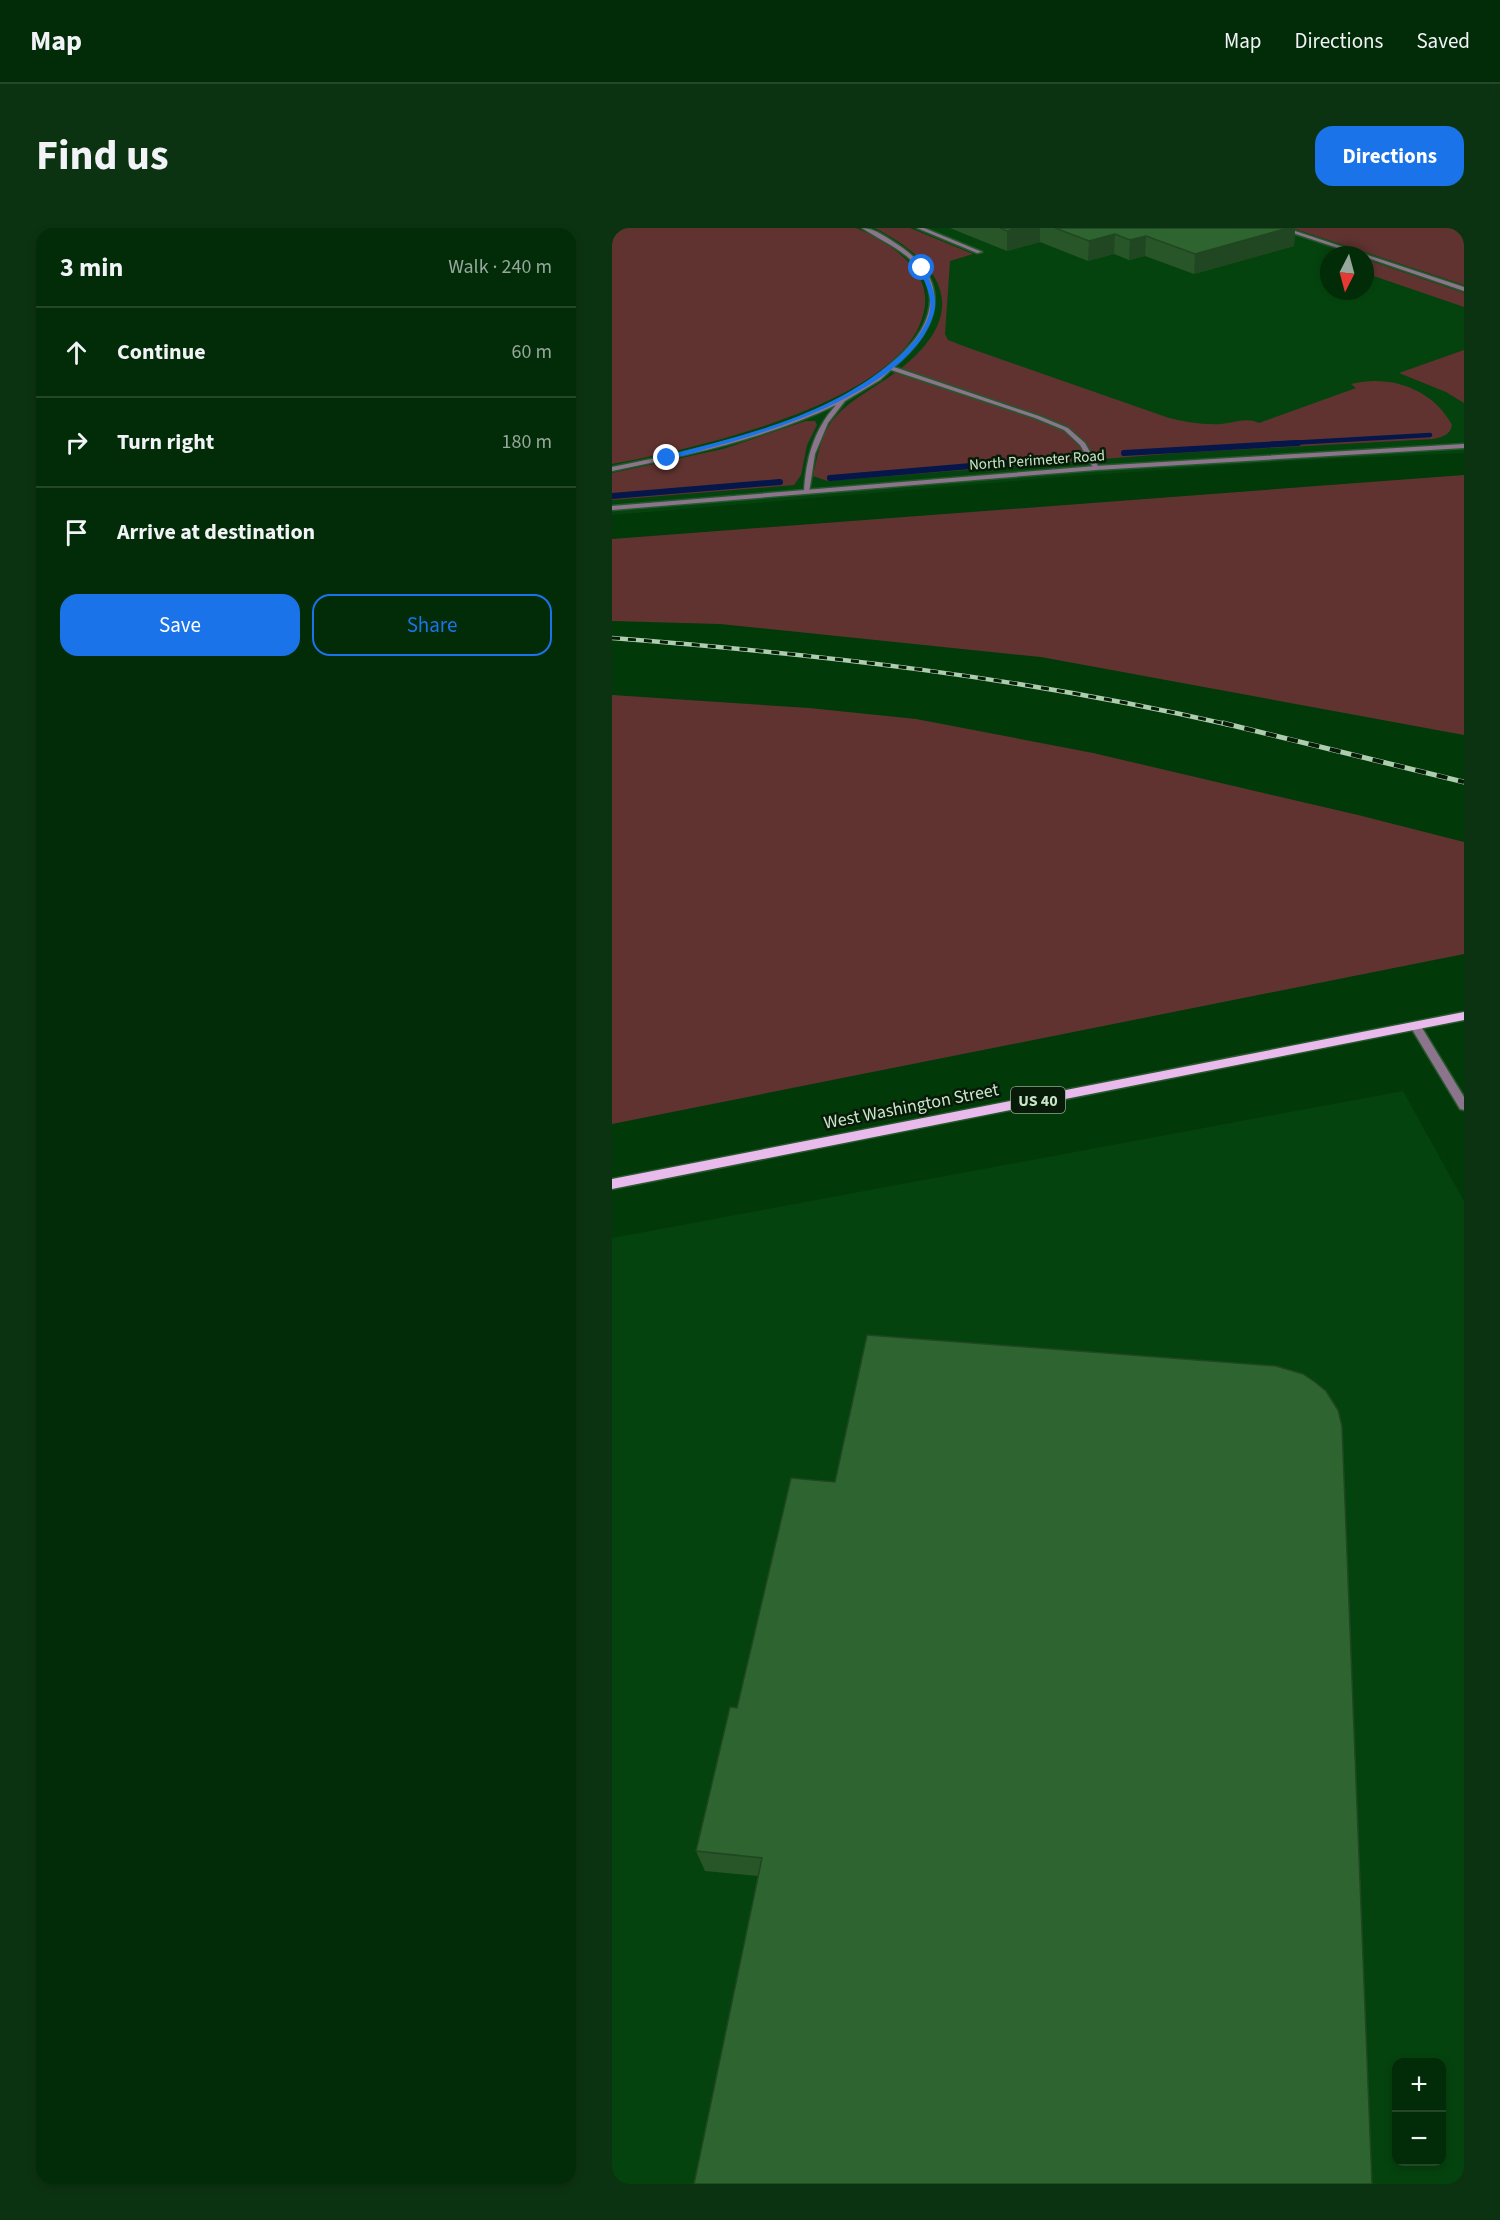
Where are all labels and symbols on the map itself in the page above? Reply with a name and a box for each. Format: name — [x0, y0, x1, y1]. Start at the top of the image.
north arrow — [1320, 246, 1374, 300]
route start — [908, 254, 934, 280]
route end — [653, 444, 679, 470]
street label: North Perimeter Road — [968, 445, 1106, 476]
street label: West Washington Street — [821, 1077, 1001, 1136]
road number: US 40 — [1011, 1087, 1065, 1113]

